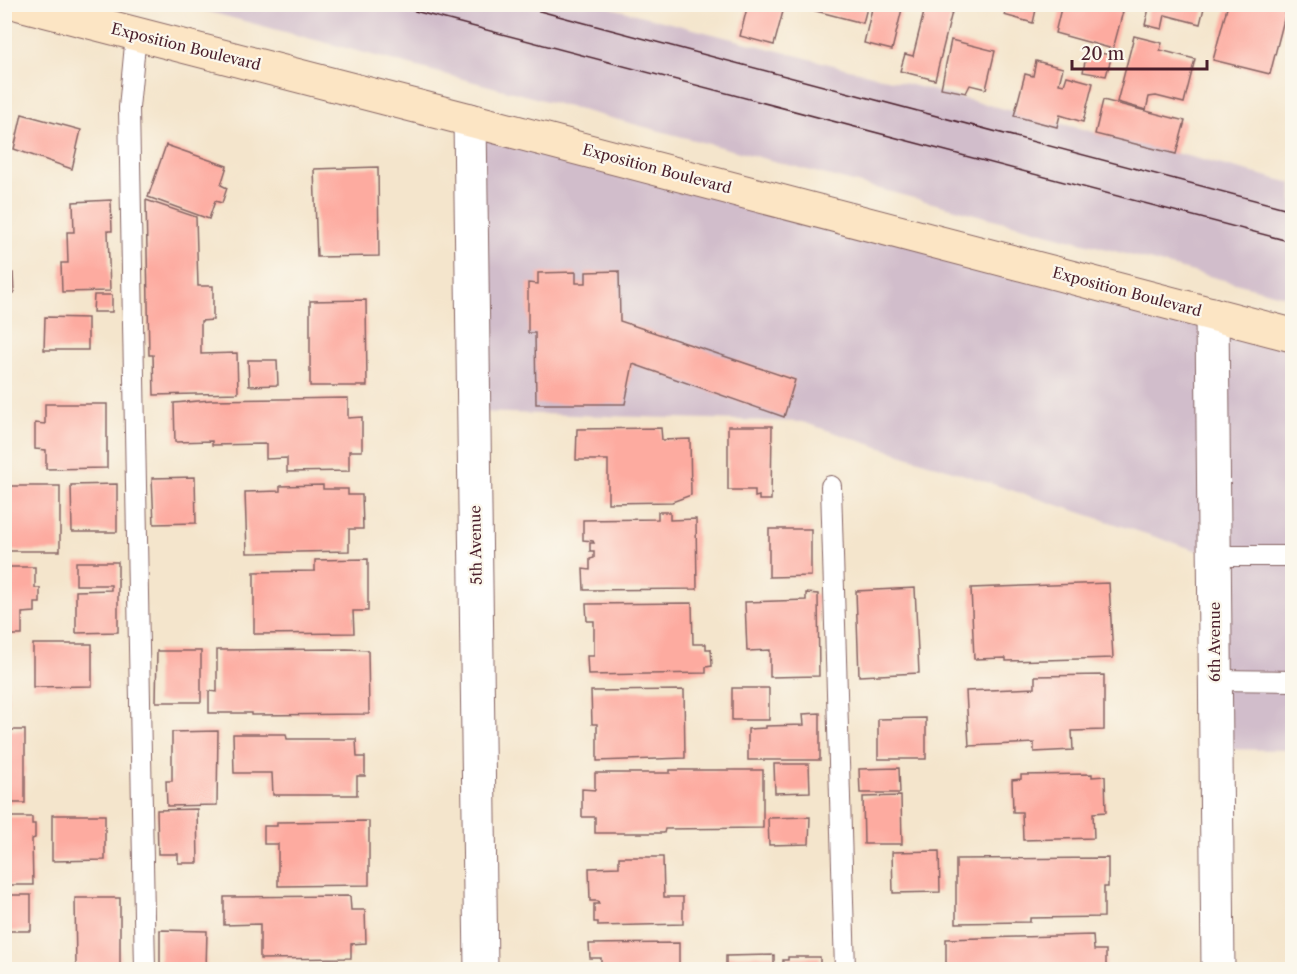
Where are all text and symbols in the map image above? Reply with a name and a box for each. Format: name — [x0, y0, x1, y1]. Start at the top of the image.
street label: Exposition Boulevard — [109, 19, 263, 74]
scale bar — [1072, 33, 1207, 71]
text: 20 m — [1081, 43, 1125, 65]
street label: Exposition Boulevard — [581, 139, 734, 198]
street label: Exposition Boulevard — [1051, 262, 1204, 321]
street label: 5th Avenue — [465, 505, 486, 585]
street label: 6th Avenue — [1205, 602, 1224, 682]

